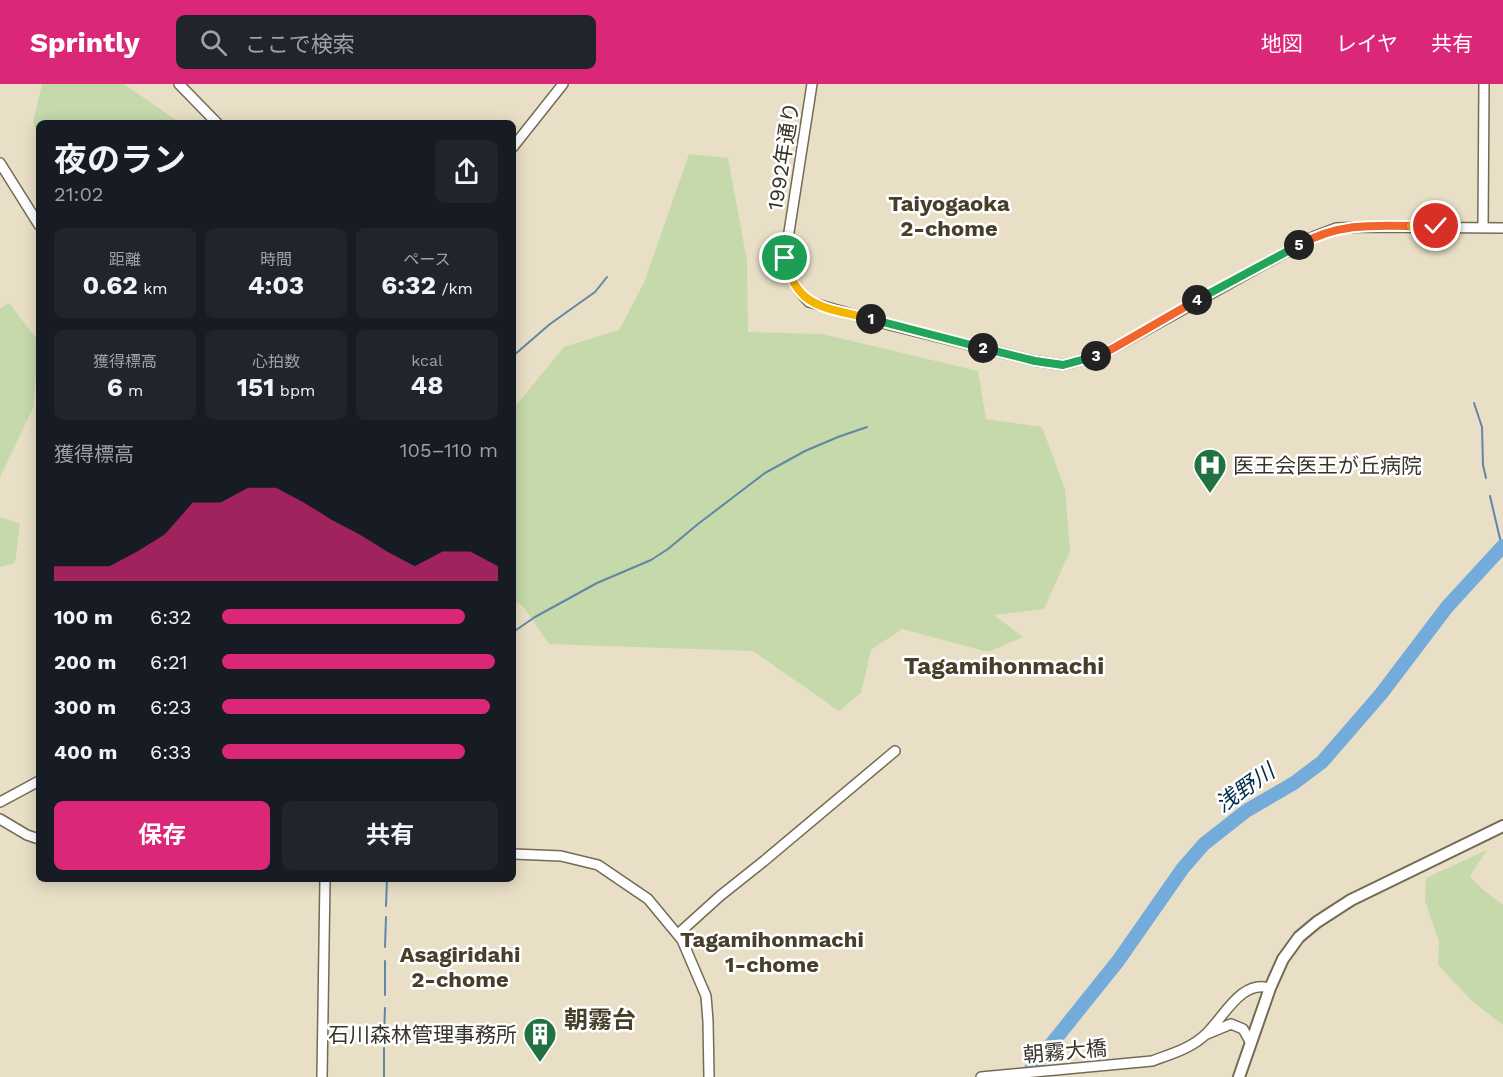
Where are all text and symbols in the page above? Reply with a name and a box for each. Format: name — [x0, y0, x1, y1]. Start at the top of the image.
search box — [176, 15, 596, 69]
text: Sprintly — [30, 26, 140, 59]
icon: search — [197, 26, 230, 59]
text: 地図 — [1261, 31, 1303, 56]
text: レイヤ — [1336, 31, 1398, 56]
text: 共有 — [1431, 31, 1473, 56]
text: ここで検索 — [245, 32, 355, 57]
street label: 1992年通り — [762, 100, 804, 212]
text: 夜のラン — [54, 140, 186, 179]
button: share — [435, 140, 498, 203]
text: 21:02 — [54, 182, 103, 206]
district label: Taiyogaoka 2-chome — [888, 191, 1010, 241]
pin — [1410, 200, 1461, 251]
icon: check — [1419, 209, 1452, 242]
pin: 5 — [1284, 230, 1314, 260]
pin — [759, 232, 810, 283]
text: 5 — [1294, 235, 1304, 254]
icon: arrive — [768, 241, 801, 274]
text: 距離 — [109, 250, 141, 269]
text: 時間 — [260, 250, 292, 269]
text: ペース — [403, 250, 451, 269]
text: 0.62 — [82, 270, 138, 300]
text: 4:03 — [248, 270, 304, 300]
text: 6:32 — [381, 270, 436, 300]
text: km — [138, 279, 168, 298]
text: /km — [436, 279, 473, 298]
pin: 4 — [1182, 285, 1212, 315]
text: 4 — [1192, 290, 1202, 309]
pin: 1 — [856, 304, 886, 334]
text: 1 — [868, 309, 874, 328]
pin: 2 — [968, 333, 998, 363]
text: 2 — [978, 338, 988, 357]
pin: 3 — [1081, 341, 1111, 371]
text: 3 — [1091, 346, 1101, 365]
text: kcal — [411, 351, 443, 370]
text: 獲得標高 — [93, 352, 157, 371]
text: 心拍数 — [252, 352, 300, 371]
text: 48 — [410, 370, 444, 400]
text: 6 — [107, 372, 123, 402]
text: 151 — [237, 372, 274, 402]
text: m — [123, 381, 143, 400]
text: bpm — [274, 381, 315, 400]
text: 105–110 m — [400, 438, 498, 462]
text: 獲得標高 — [54, 442, 134, 466]
hospital icon: 医王会医王が丘病院 — [1192, 447, 1228, 494]
place label: 医王会医王が丘病院 — [1233, 453, 1422, 478]
text: 100 m — [54, 605, 113, 629]
text: 6:32 — [150, 605, 191, 629]
text: 200 m — [54, 650, 116, 674]
text: 6:21 — [150, 650, 188, 674]
district label: Tagamihonmachi — [904, 652, 1104, 680]
text: 300 m — [54, 695, 116, 719]
text: 6:23 — [150, 695, 191, 719]
text: 400 m — [54, 740, 117, 764]
text: 6:33 — [150, 740, 191, 764]
water label: 浅野川 — [1211, 758, 1281, 817]
button: 保存 — [54, 801, 270, 870]
button: 共有 — [282, 801, 498, 870]
district label: Tagamihonmachi 1-chome — [680, 927, 864, 977]
district label: Asagiridahi 2-chome — [400, 942, 520, 992]
district label: 朝霧台 — [564, 1006, 636, 1034]
building icon: 石川森林管理事務所 — [522, 1016, 558, 1063]
place label: 石川森林管理事務所 — [328, 1022, 517, 1047]
street label: 朝霧大橋 — [1022, 1035, 1108, 1067]

